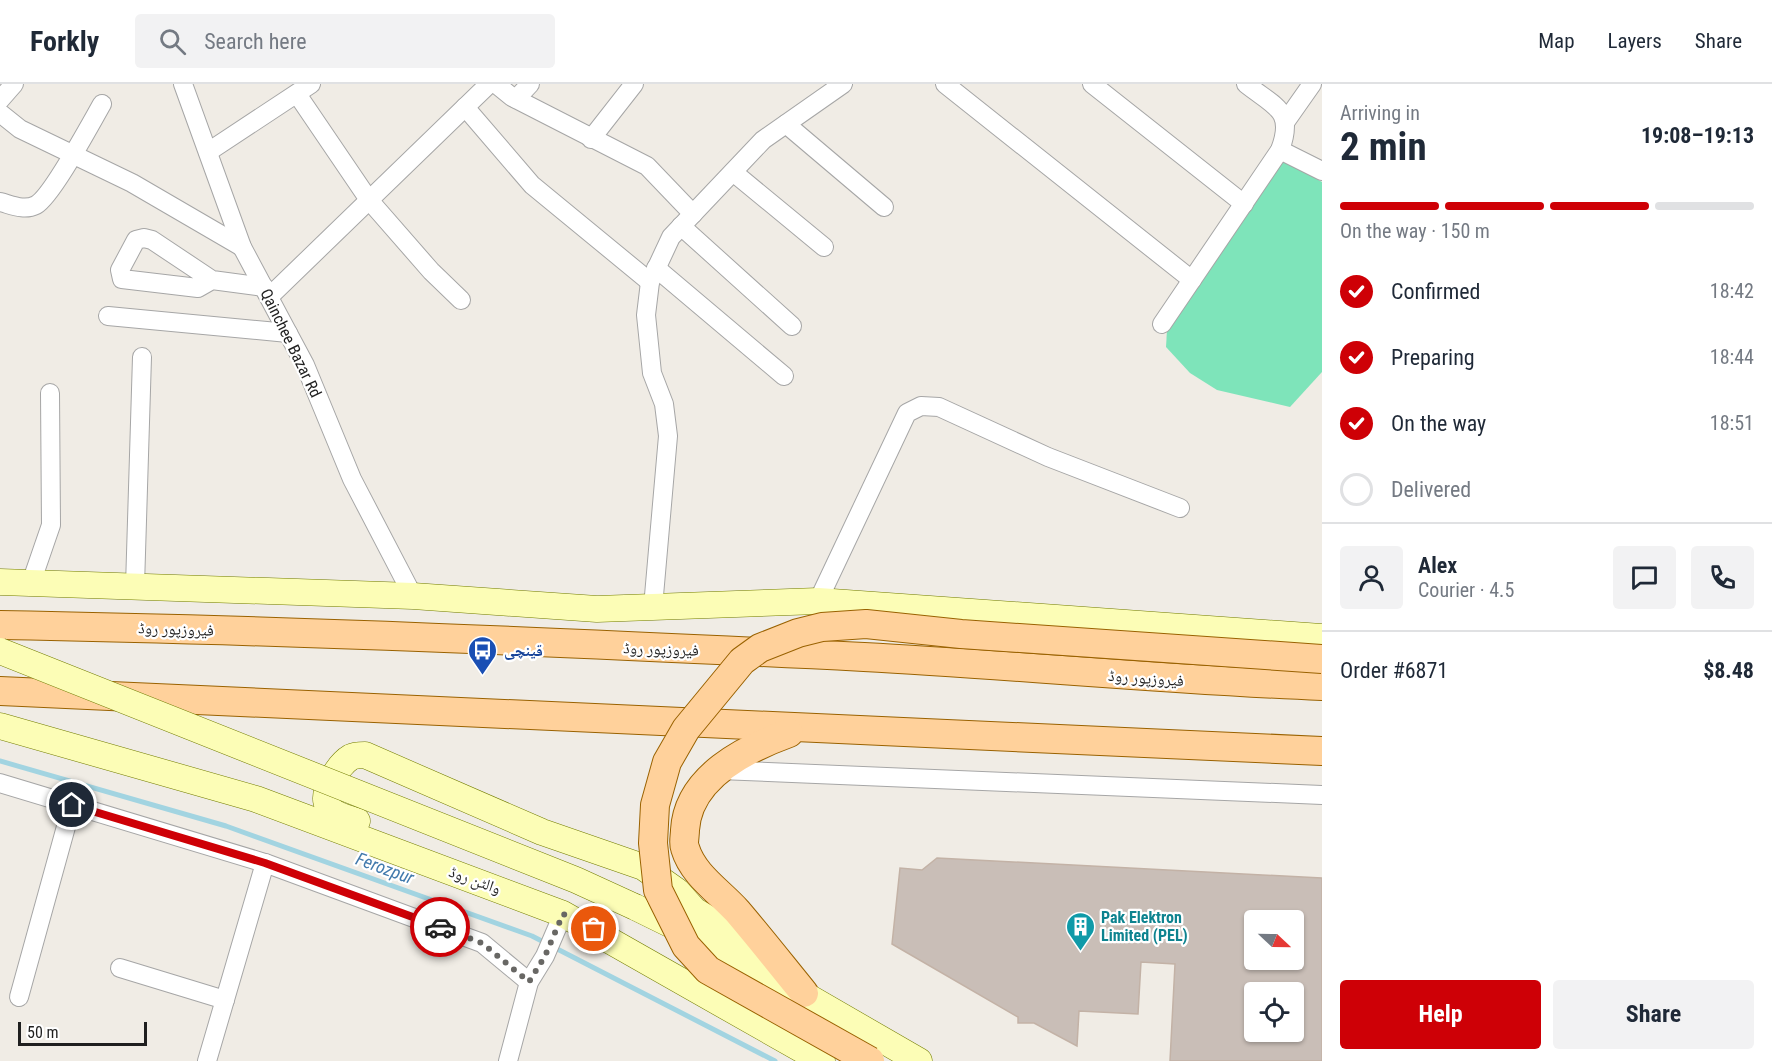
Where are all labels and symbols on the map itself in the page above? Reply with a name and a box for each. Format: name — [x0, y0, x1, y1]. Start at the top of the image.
street label: Qainchee Bazar Rd — [256, 286, 326, 400]
street label: فیروزپور روڈ — [138, 618, 214, 640]
bus stop icon: قینچی — [467, 634, 499, 676]
street label: فیروزپور روڈ — [623, 638, 699, 660]
place label: قینچی — [504, 641, 543, 660]
street label: فیروزپور روڈ — [1108, 666, 1184, 690]
pin — [46, 779, 97, 830]
water label: Ferozpur — [353, 848, 418, 888]
street label: والٹن روڈ — [446, 862, 504, 899]
courier — [410, 897, 470, 957]
pin — [568, 903, 619, 954]
place label: Pak Elektron Limited (PEL) — [1101, 908, 1188, 945]
building icon: Pak Elektron Limited (PEL) — [1064, 910, 1096, 952]
north arrow — [1244, 910, 1304, 970]
scale bar — [18, 1019, 147, 1046]

